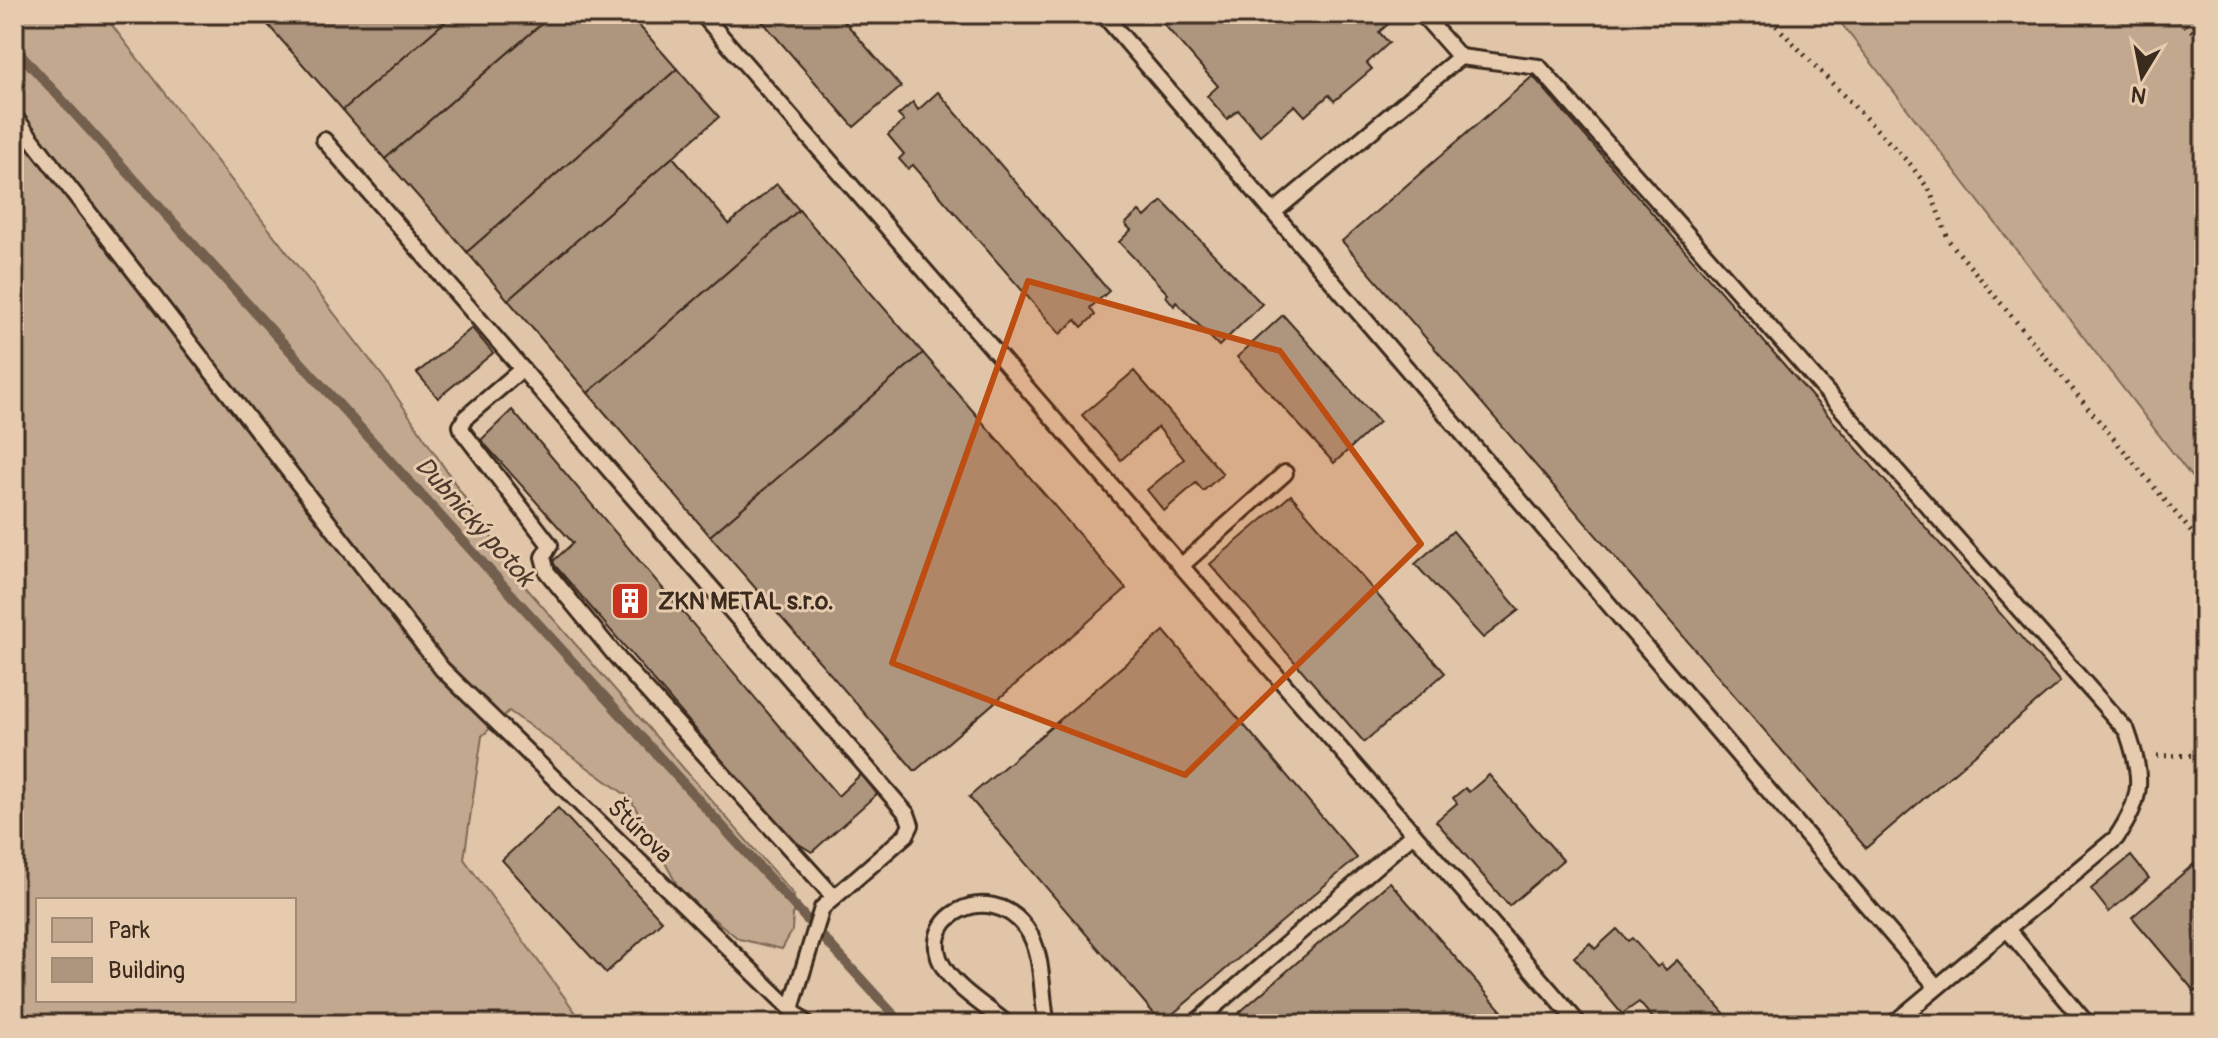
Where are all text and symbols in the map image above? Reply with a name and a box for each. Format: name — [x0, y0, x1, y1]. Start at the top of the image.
north arrow — [2102, 36, 2182, 116]
text: N — [2129, 80, 2148, 110]
water label: Dubnický potok — [408, 450, 542, 595]
building icon: ZKN METAL s.r.o. — [609, 580, 651, 622]
place label: ZKN METAL s.r.o. — [658, 587, 833, 616]
street label: Štúrova — [601, 793, 679, 869]
legend — [36, 898, 296, 1002]
text: Park — [108, 916, 150, 945]
text: Building — [108, 956, 185, 985]

